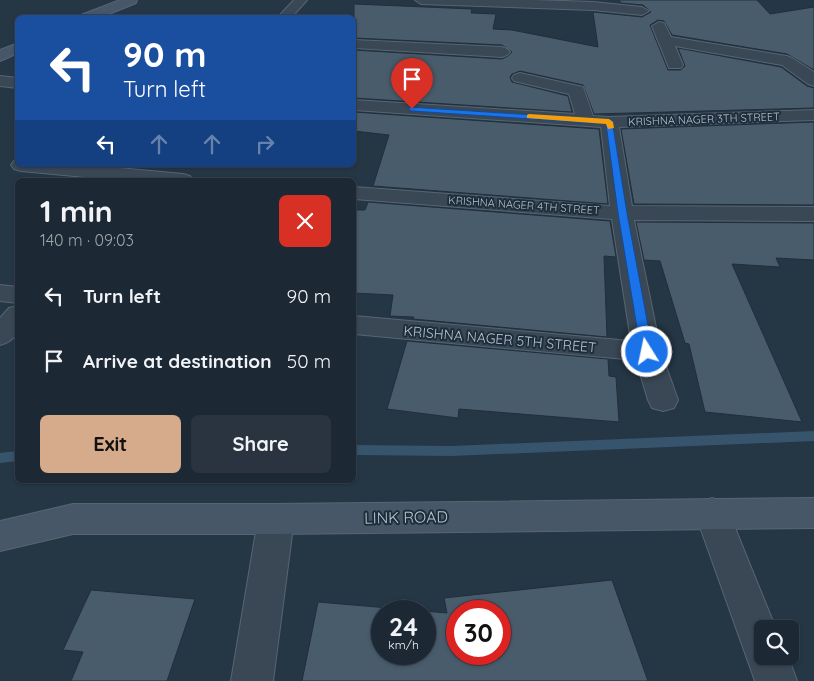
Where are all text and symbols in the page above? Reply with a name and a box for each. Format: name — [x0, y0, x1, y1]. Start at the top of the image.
text: 90 m — [123, 32, 206, 76]
icon: left — [40, 35, 105, 100]
pin — [391, 58, 433, 109]
icon: arrive — [398, 65, 426, 93]
text: Turn left — [123, 75, 206, 103]
street label: KRISHNA NAGER 3TH STREET — [628, 109, 780, 129]
icon: left — [92, 130, 120, 158]
icon: ahead — [145, 130, 173, 158]
icon: ahead — [198, 130, 226, 158]
icon: right — [251, 130, 279, 158]
text: 1 min — [40, 192, 113, 230]
street label: KRISHNA NAGER 4TH STREET — [448, 193, 601, 217]
button: close — [279, 195, 331, 247]
text: 140 m · 09:03 — [40, 230, 134, 250]
icon: left — [40, 282, 68, 310]
text: Turn left — [83, 284, 161, 308]
text: 90 m — [287, 284, 331, 308]
street label: KRISHNA NAGER 5TH STREET — [403, 322, 597, 356]
position arrow — [620, 325, 672, 377]
icon: arrive — [40, 347, 68, 375]
text: Arrive at destination — [83, 349, 272, 373]
text: 50 m — [287, 349, 331, 373]
button: Exit — [40, 415, 181, 473]
button: Share — [191, 415, 331, 473]
street label: LINK ROAD — [364, 506, 448, 528]
speed limit sign: 30 — [446, 600, 511, 665]
text: 24 — [389, 611, 418, 642]
map controls — [754, 620, 799, 665]
button: search — [754, 620, 799, 665]
text: km/h — [388, 637, 419, 652]

